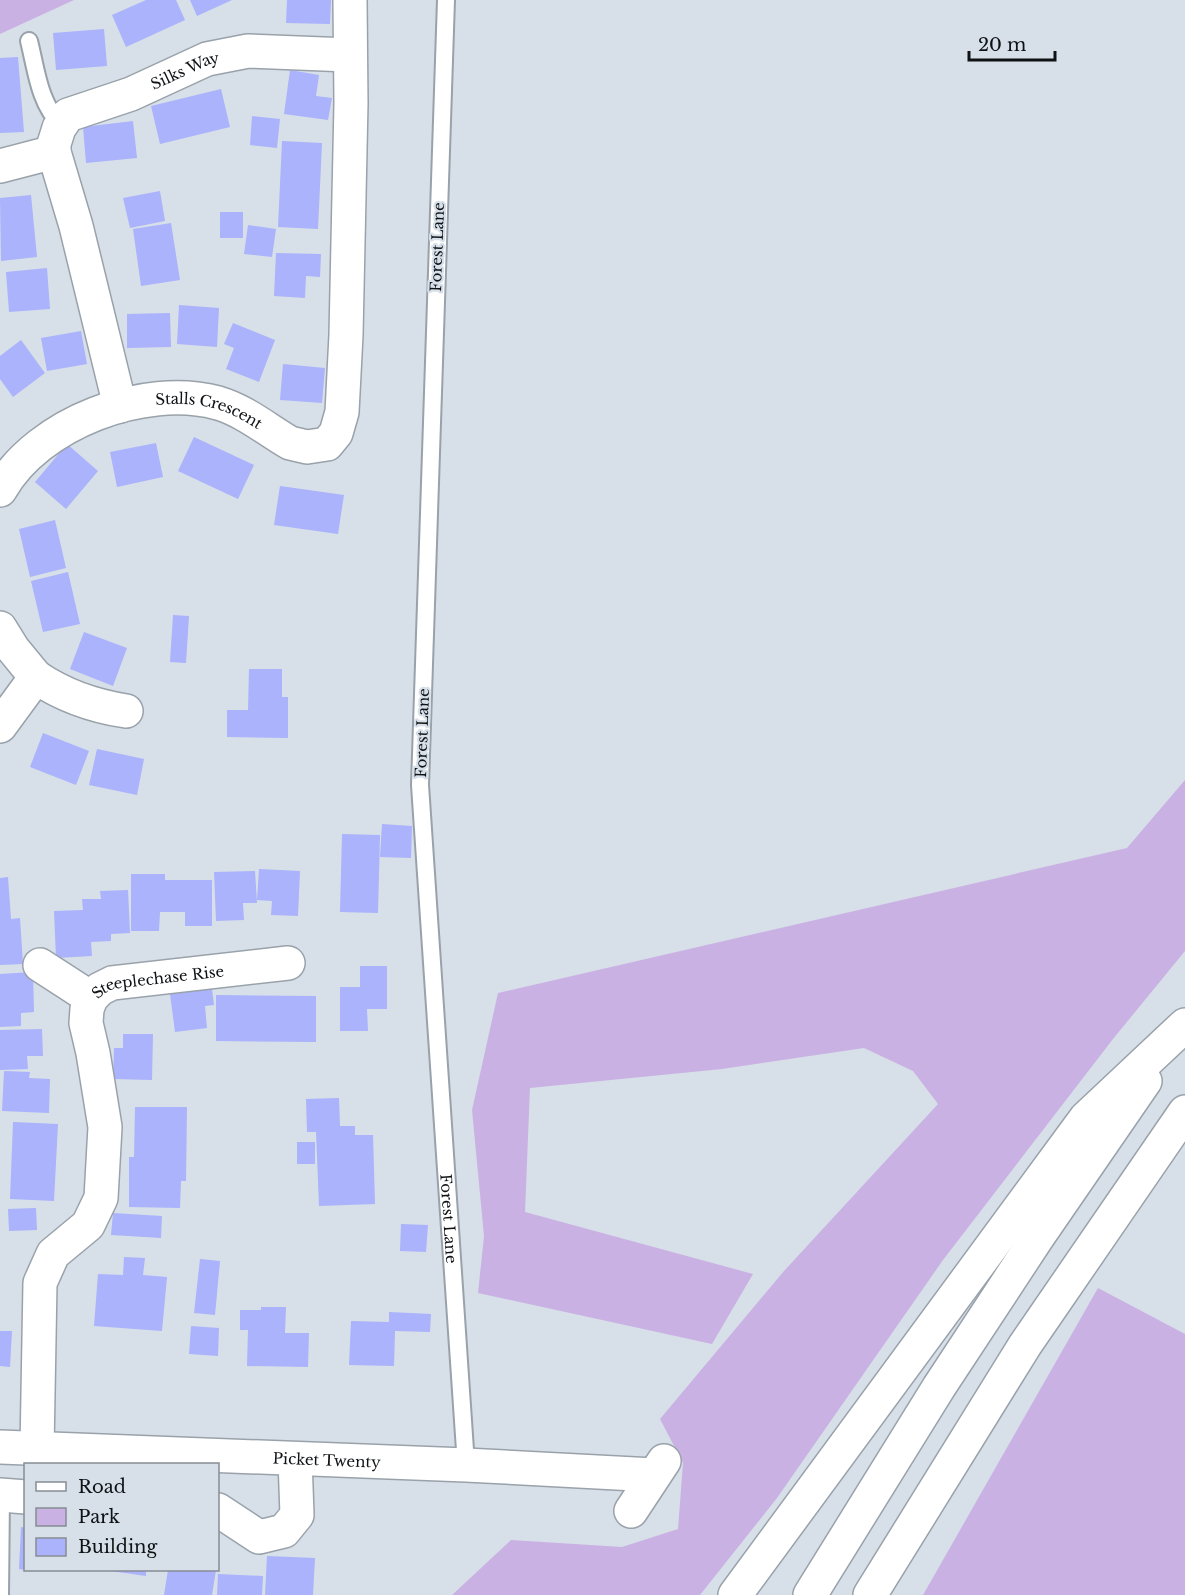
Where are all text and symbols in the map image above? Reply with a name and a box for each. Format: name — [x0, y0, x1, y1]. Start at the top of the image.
scale bar — [969, 24, 1054, 62]
text: 20 m — [978, 34, 1026, 56]
street label: Silks Way — [147, 47, 221, 93]
street label: Forest Lane — [426, 202, 448, 292]
street label: Stalls Crescent — [155, 388, 267, 433]
street label: Forest Lane — [411, 688, 433, 778]
street label: Steeplechase Rise — [87, 961, 225, 1002]
street label: Forest Lane — [437, 1173, 462, 1264]
street label: Picket Twenty — [272, 1448, 381, 1471]
legend — [24, 1463, 219, 1571]
text: Road — [78, 1476, 126, 1498]
text: Park — [78, 1506, 120, 1528]
text: Building — [78, 1536, 157, 1558]

